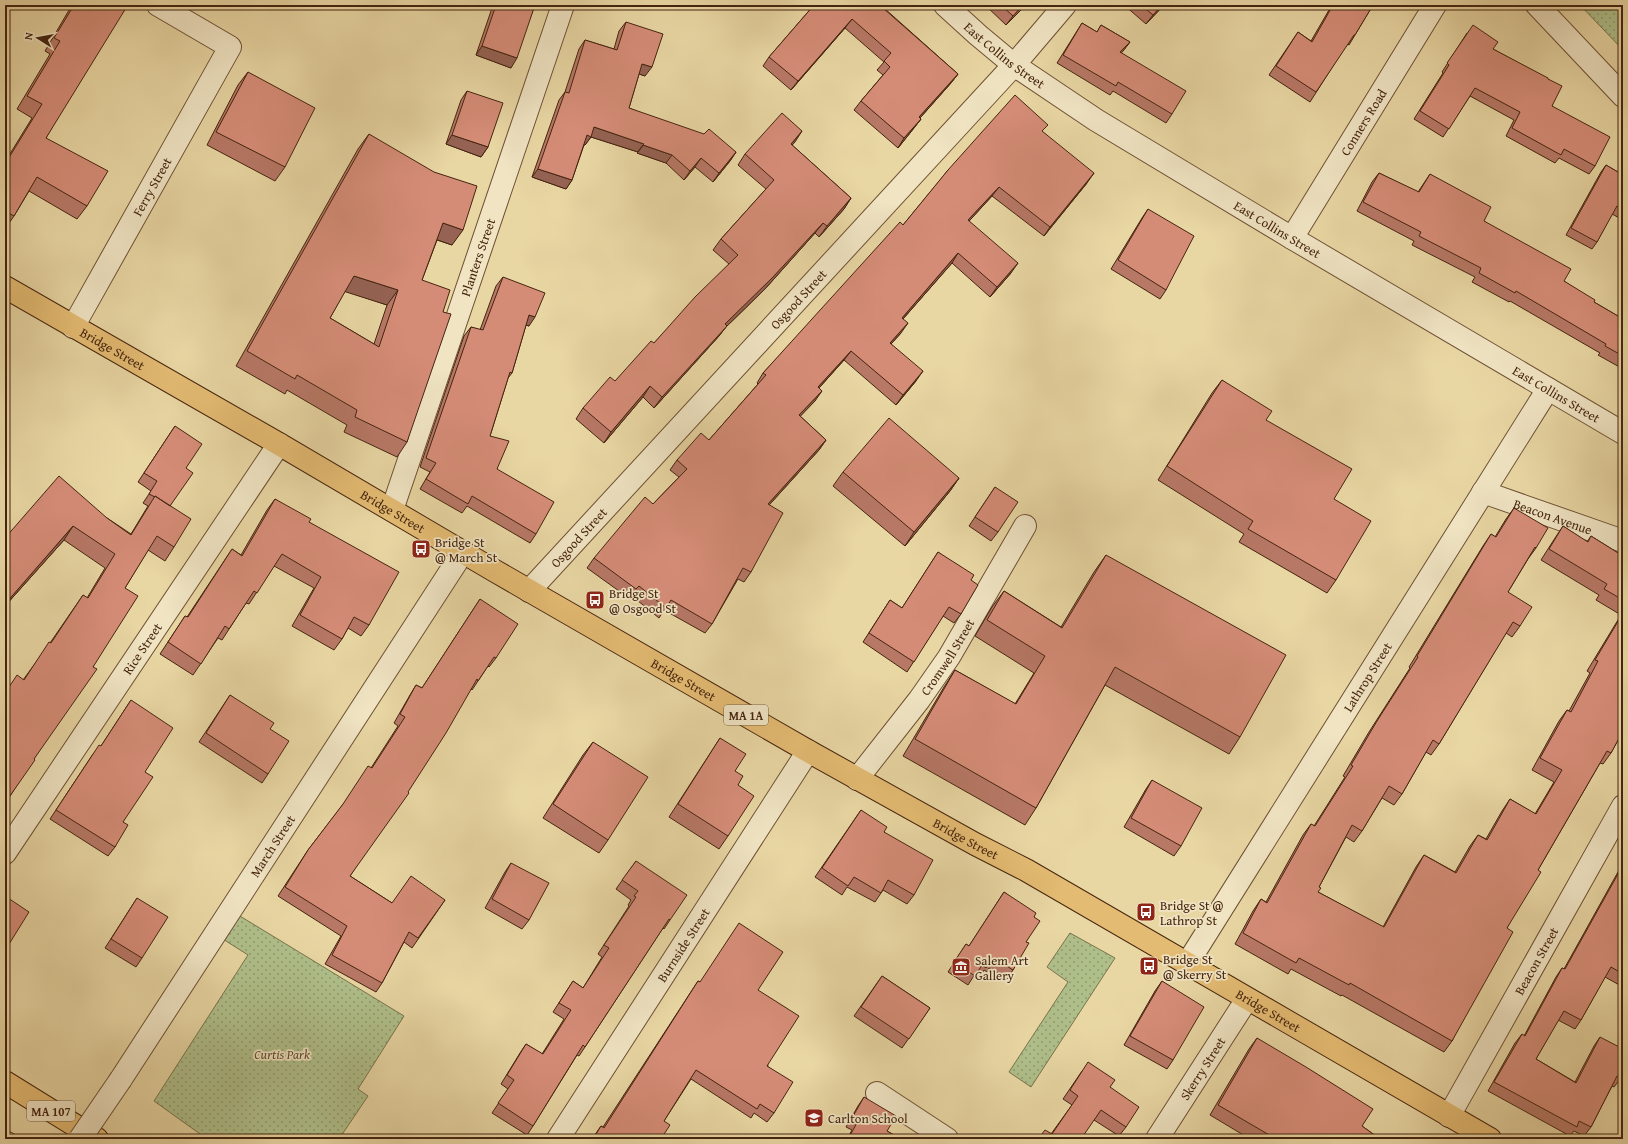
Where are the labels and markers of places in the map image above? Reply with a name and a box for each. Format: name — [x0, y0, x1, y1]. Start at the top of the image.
place label: Bridge St @ March St — [435, 533, 498, 567]
bus stop icon: Bridge St @ March St — [410, 538, 432, 560]
place label: Bridge St @ Osgood St — [609, 584, 677, 618]
bus stop icon: Bridge St @ Osgood St — [584, 589, 606, 611]
place label: Bridge St @ Lathrop St — [1160, 896, 1224, 930]
bus stop icon: Bridge St @ Lathrop St — [1135, 901, 1157, 923]
place label: Bridge St @ Skerry St — [1163, 950, 1227, 984]
place label: Salem Art Gallery — [975, 951, 1029, 985]
bus stop icon: Bridge St @ Skerry St — [1138, 955, 1160, 977]
museum icon: Salem Art Gallery — [950, 956, 972, 978]
school or university icon: Carlton School — [803, 1107, 825, 1129]
place label: Carlton School — [828, 1109, 908, 1128]

